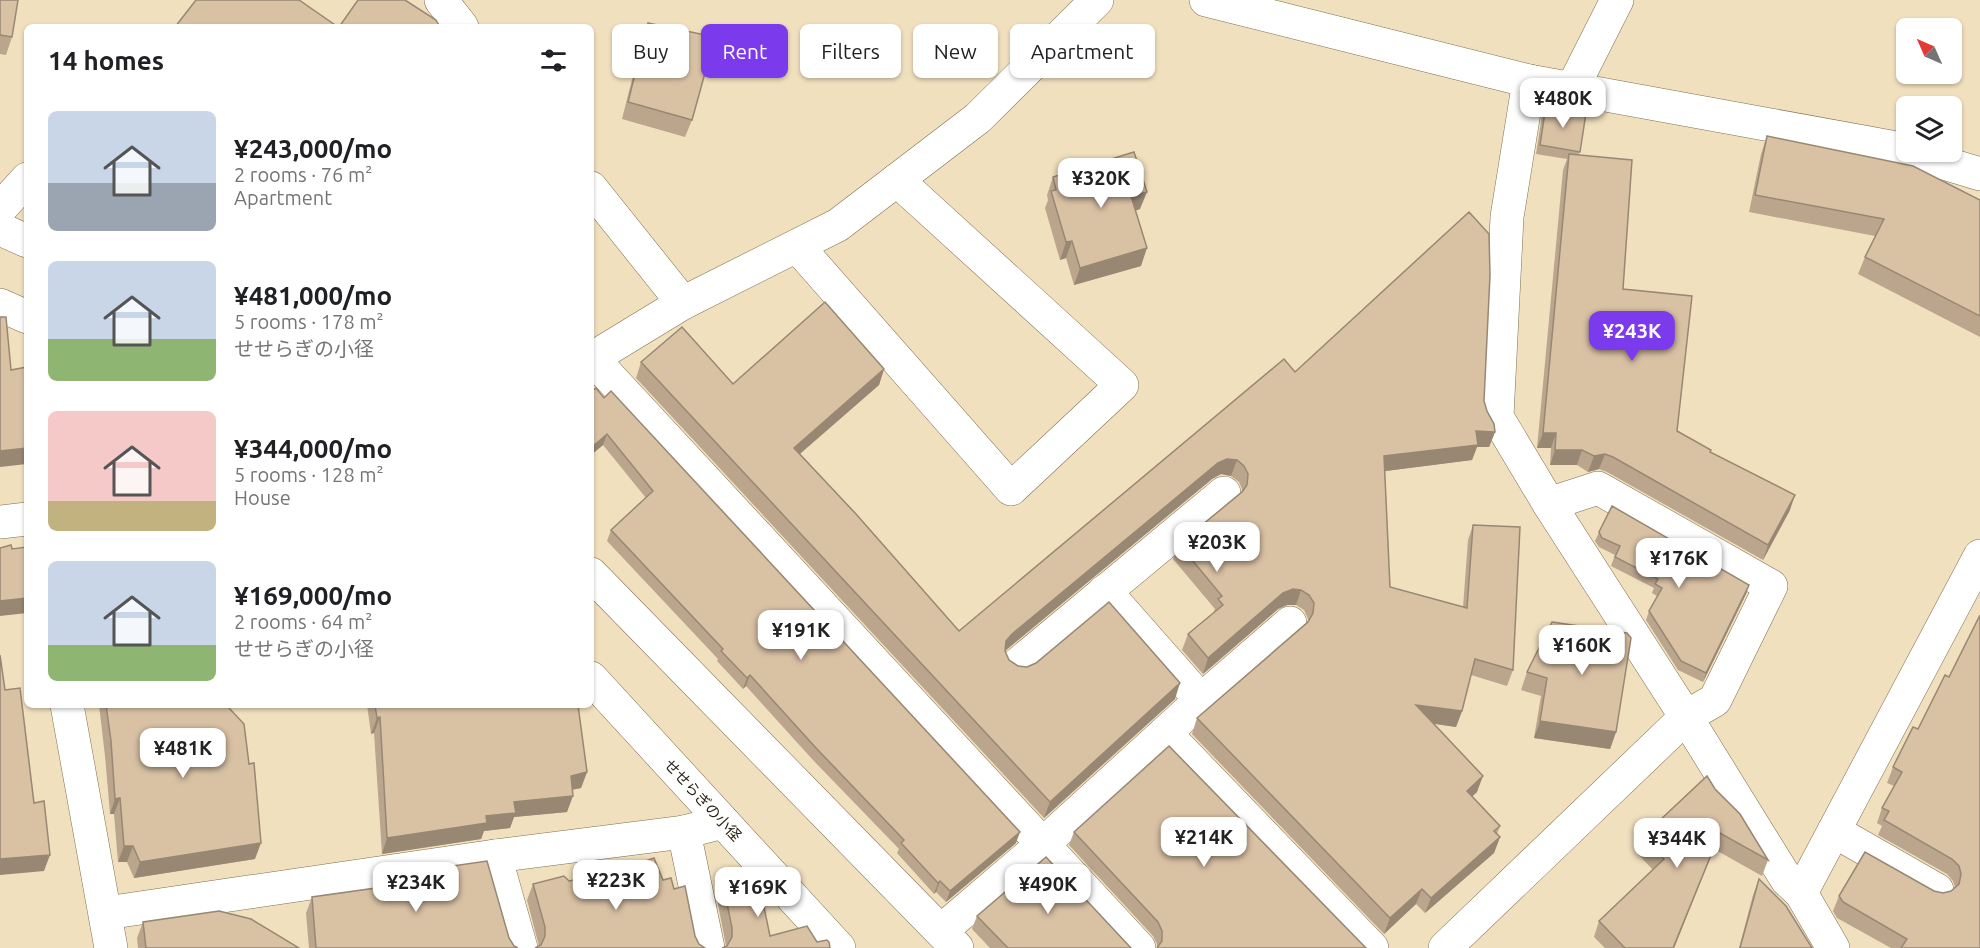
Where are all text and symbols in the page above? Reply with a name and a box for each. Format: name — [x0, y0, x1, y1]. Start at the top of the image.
north arrow — [1896, 18, 1962, 84]
map controls — [1896, 18, 1962, 162]
chip: Buy — [612, 24, 689, 78]
chip: Rent — [701, 24, 788, 78]
chip: Filters — [800, 24, 901, 78]
chip: New — [913, 24, 998, 78]
chip: Apartment — [1010, 24, 1155, 78]
icon: filters — [537, 44, 570, 77]
text: 14 homes — [48, 46, 164, 75]
pin: ¥480K — [1521, 78, 1605, 129]
text: ¥480K — [1534, 86, 1592, 109]
button: layers — [1896, 96, 1962, 162]
text: ¥243,000/mo — [234, 134, 392, 163]
icon: home — [96, 135, 168, 207]
pin: ¥320K — [1059, 158, 1143, 209]
text: 2 rooms · 76 m² — [234, 163, 372, 186]
text: ¥320K — [1072, 166, 1130, 189]
text: Apartment — [234, 186, 332, 209]
text: ¥481,000/mo — [234, 281, 392, 310]
icon: home — [96, 285, 168, 357]
text: 5 rooms · 178 m² — [234, 310, 384, 333]
pin: ¥243K — [1590, 311, 1674, 362]
text: ¥243K — [1603, 319, 1661, 342]
text: せせらぎの小径 — [234, 337, 374, 360]
text: ¥344,000/mo — [234, 434, 392, 463]
icon: home — [96, 435, 168, 507]
text: 5 rooms · 128 m² — [234, 463, 384, 486]
text: House — [234, 486, 291, 509]
pin: ¥203K — [1175, 522, 1259, 573]
text: ¥203K — [1188, 530, 1246, 553]
pin: ¥176K — [1637, 538, 1721, 589]
text: ¥176K — [1650, 546, 1708, 569]
text: ¥169,000/mo — [234, 581, 392, 610]
icon: home — [96, 585, 168, 657]
text: 2 rooms · 64 m² — [234, 610, 372, 633]
pin: ¥191K — [759, 610, 843, 661]
text: ¥191K — [772, 618, 830, 641]
pin: ¥160K — [1540, 625, 1624, 676]
text: ¥160K — [1553, 633, 1611, 656]
text: せせらぎの小径 — [234, 637, 374, 660]
pin: ¥481K — [141, 728, 225, 779]
text: ¥481K — [154, 736, 212, 759]
street label: せせらぎの小径 — [661, 756, 745, 844]
pin: ¥214K — [1162, 817, 1246, 868]
pin: ¥344K — [1635, 818, 1719, 869]
text: ¥214K — [1175, 825, 1233, 848]
text: ¥344K — [1648, 826, 1706, 849]
pin: ¥223K — [574, 860, 658, 911]
pin: ¥234K — [374, 862, 458, 913]
pin: ¥490K — [1006, 864, 1090, 915]
pin: ¥169K — [716, 867, 800, 918]
text: ¥223K — [587, 868, 645, 891]
text: ¥234K — [387, 870, 445, 893]
text: ¥490K — [1019, 872, 1077, 895]
text: ¥169K — [729, 875, 787, 898]

